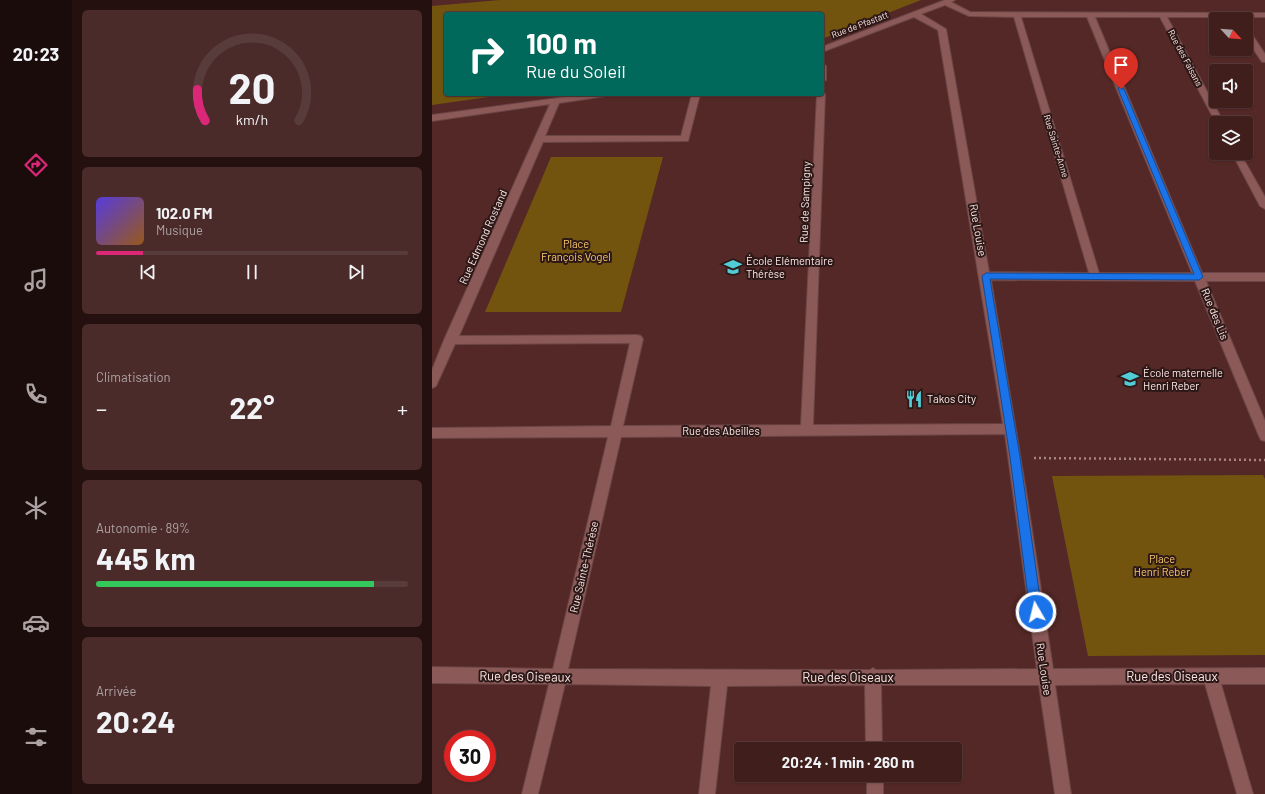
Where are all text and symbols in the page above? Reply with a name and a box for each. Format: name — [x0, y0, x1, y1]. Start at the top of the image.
street label: Rue de Pfastatt — [830, 9, 890, 40]
north arrow — [1209, 12, 1253, 56]
map controls — [1209, 12, 1253, 160]
text: 100 m — [526, 26, 597, 60]
icon: right — [460, 28, 512, 80]
street label: Rue des Faisans — [1166, 28, 1205, 88]
text: 20:23 — [13, 43, 59, 65]
pin — [1104, 48, 1138, 89]
icon: arrive — [1110, 54, 1132, 76]
text: Rue du Soleil — [526, 60, 626, 82]
text: 20 — [228, 62, 276, 112]
button: sound — [1209, 64, 1253, 108]
text: km/h — [236, 111, 268, 128]
street label: Rue Sainte-Anne — [1042, 113, 1071, 179]
button: layers — [1209, 116, 1253, 160]
icon: directions — [22, 151, 50, 179]
street label: Rue de Sampigny — [797, 161, 812, 243]
street label: Rue Edmond Rostand — [456, 188, 509, 286]
street label: Rue Louise — [968, 203, 990, 257]
text: 102.0 FM — [156, 204, 213, 222]
text: Musique — [156, 222, 203, 238]
park label: Place François Vogel — [541, 237, 611, 263]
place label: École Elémentaire Thérèse — [746, 254, 833, 280]
school or university icon: École Elémentaire Thérèse — [723, 257, 743, 277]
icon: previous — [137, 261, 159, 283]
icon: pause — [241, 261, 263, 283]
icon: next — [345, 261, 367, 283]
icon: music — [22, 266, 50, 294]
street label: Rue des Lis — [1199, 286, 1232, 341]
place label: École maternelle Henri Reber — [1143, 366, 1223, 392]
text: Climatisation — [96, 369, 171, 385]
school or university icon: École maternelle Henri Reber — [1120, 369, 1140, 389]
icon: phone — [22, 380, 50, 408]
text: 22° — [230, 389, 274, 425]
restaurant icon: Takos City — [904, 389, 924, 409]
place label: Takos City — [927, 392, 976, 405]
text: − — [96, 395, 107, 421]
text: + — [397, 395, 408, 421]
street label: Rue des Abeilles — [682, 424, 760, 437]
icon: climate — [22, 494, 50, 522]
text: Autonomie · 89% — [96, 520, 190, 536]
street label: Rue Sainte-Thérèse — [567, 520, 600, 614]
text: 445 km — [96, 540, 196, 576]
park label: Place Henri Reber — [1134, 552, 1190, 578]
position arrow — [1015, 591, 1057, 633]
icon: car — [22, 609, 50, 637]
street label: Rue Louise — [1034, 642, 1055, 696]
street label: Rue des Oiseaux — [479, 667, 571, 685]
street label: Rue des Oiseaux — [1126, 668, 1218, 684]
street label: Rue des Oiseaux — [802, 669, 894, 685]
text: Arrivée — [96, 683, 136, 699]
text: 20:24 — [96, 703, 176, 739]
icon: filters — [22, 723, 50, 751]
speed limit sign: 30 — [444, 730, 496, 782]
text: 20:24 · 1 min · 260 m — [782, 753, 914, 771]

